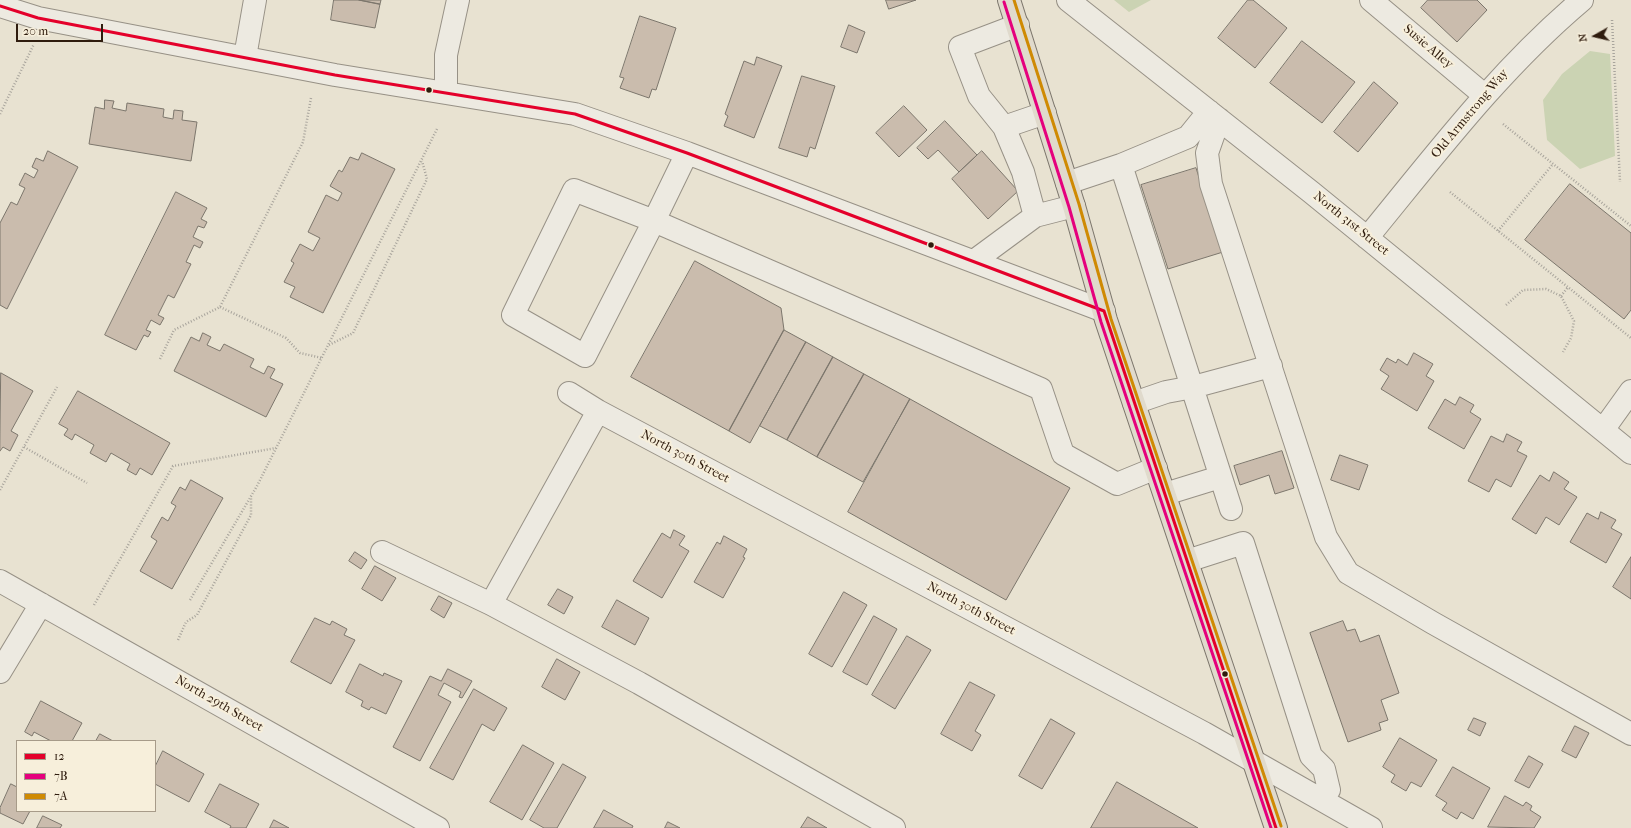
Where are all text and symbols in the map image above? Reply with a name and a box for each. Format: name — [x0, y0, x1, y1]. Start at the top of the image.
scale bar — [18, 16, 105, 42]
north arrow — [1575, 16, 1615, 56]
street label: Susie Alley — [1400, 22, 1456, 72]
text: 20 m — [23, 24, 48, 38]
text: N — [1576, 33, 1590, 43]
street label: Old Armstrong Way — [1428, 66, 1512, 162]
unlabelled marker — [424, 85, 434, 95]
street label: North 31st Street — [1310, 189, 1392, 259]
unlabelled marker — [926, 240, 936, 250]
street label: North 30th Street — [638, 427, 732, 487]
street label: North 30th Street — [924, 579, 1018, 639]
unlabelled marker — [1220, 669, 1230, 679]
street label: North 29th Street — [172, 672, 266, 736]
legend — [16, 740, 156, 812]
text: 12 — [54, 749, 64, 763]
text: 7B — [54, 769, 68, 783]
text: 7A — [54, 789, 68, 803]

